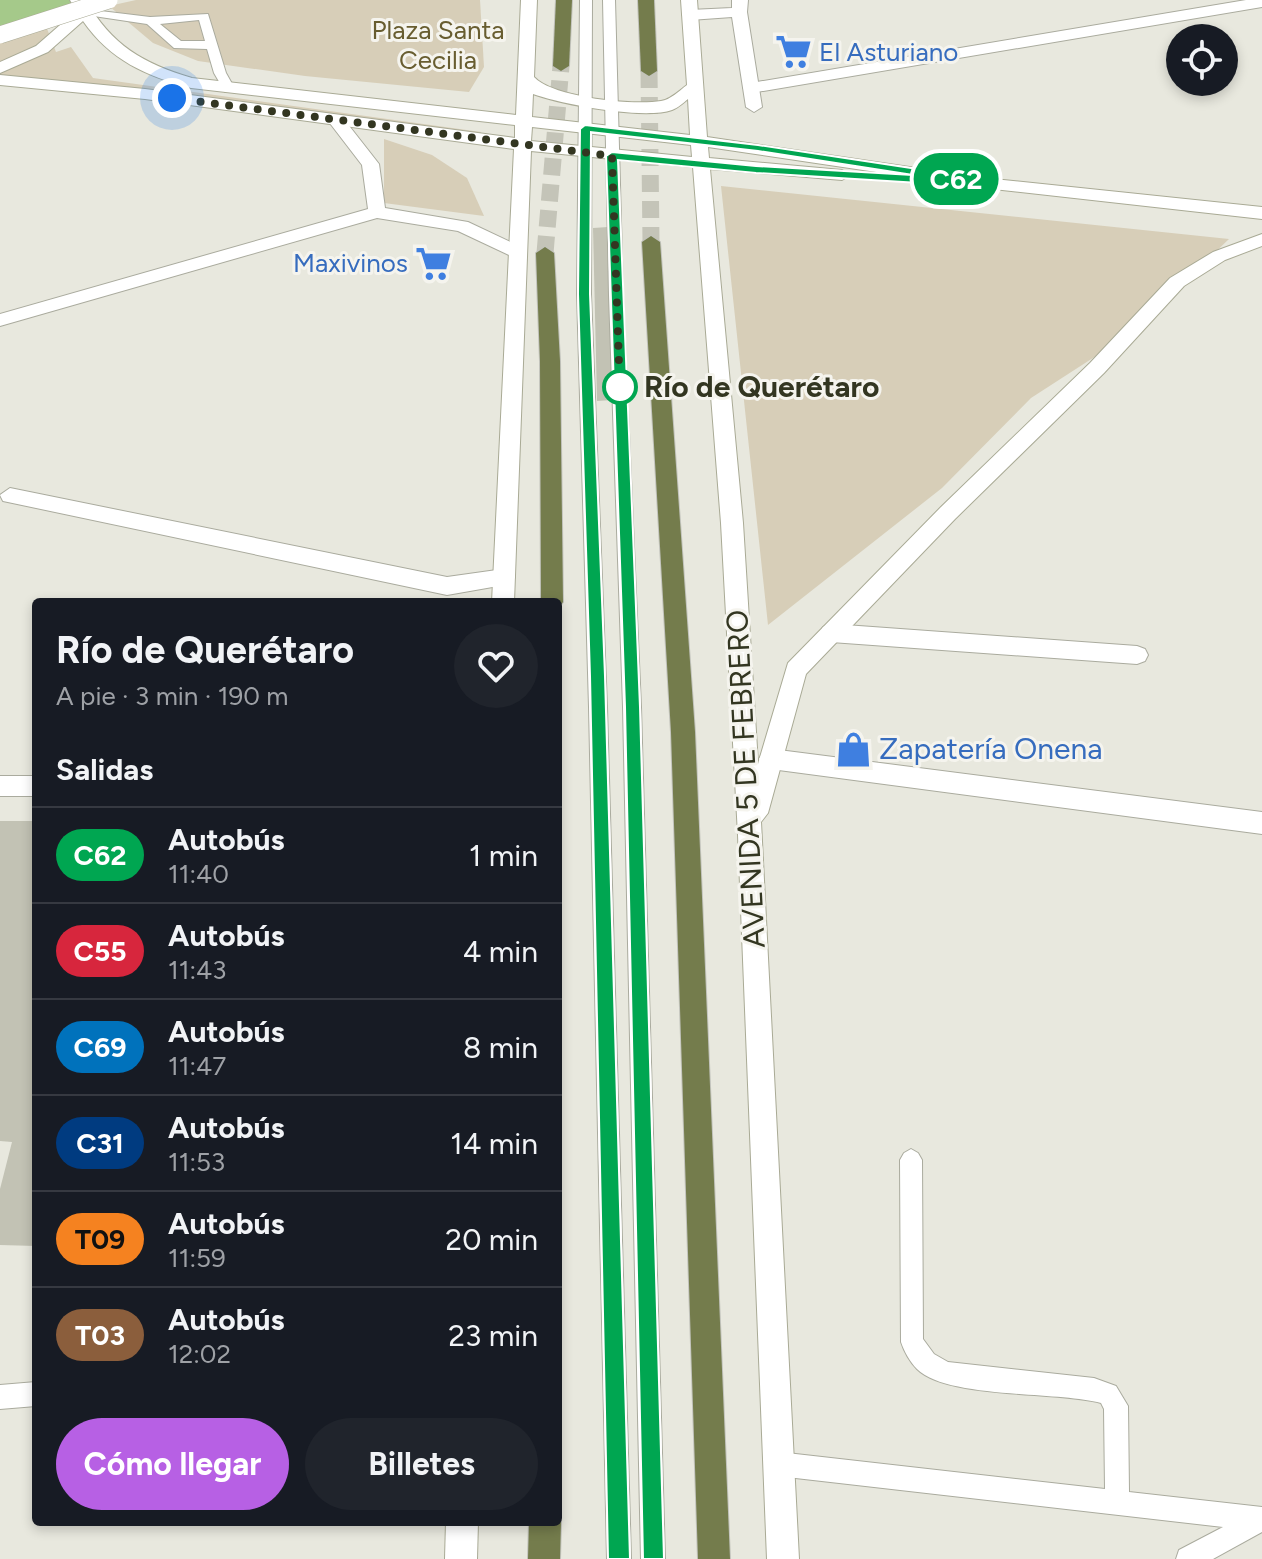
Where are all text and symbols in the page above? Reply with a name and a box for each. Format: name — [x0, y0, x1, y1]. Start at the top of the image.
park label: Plaza Santa Cecilia — [371, 14, 505, 76]
map controls — [1166, 24, 1238, 96]
button: locate — [1166, 24, 1238, 96]
supermarket icon: El Asturiano — [774, 33, 812, 71]
place label: El Asturiano — [819, 36, 958, 68]
your location — [152, 78, 192, 118]
line badge: C62 — [910, 153, 1002, 205]
text: C62 — [930, 162, 982, 196]
supermarket icon: Maxivinos — [415, 244, 453, 282]
place label: Maxivinos — [293, 247, 408, 279]
place label: Río de Querétaro — [644, 368, 879, 405]
marker: Río de Querétaro — [603, 370, 637, 404]
street label: AVENIDA 5 DE FEBRERO — [718, 609, 773, 949]
button: heart — [454, 624, 538, 708]
text: Río de Querétaro — [56, 627, 354, 673]
text: A pie · 3 min · 190 m — [56, 680, 288, 712]
shop icon: Zapatería Onena — [834, 730, 872, 768]
place label: Zapatería Onena — [879, 730, 1102, 767]
text: Salidas — [56, 751, 153, 788]
text: Autobús — [168, 821, 285, 858]
text: 1 min — [469, 837, 538, 874]
text: C62 — [74, 838, 126, 872]
text: 11:40 — [168, 858, 229, 890]
text: Autobús — [168, 917, 285, 954]
text: 4 min — [463, 933, 538, 970]
text: C55 — [74, 934, 126, 968]
text: 11:43 — [168, 954, 226, 986]
text: Autobús — [168, 1013, 285, 1050]
text: 8 min — [463, 1029, 538, 1066]
text: C69 — [74, 1030, 126, 1064]
text: 11:47 — [168, 1050, 226, 1082]
text: Autobús — [168, 1109, 285, 1146]
text: 14 min — [450, 1125, 538, 1162]
text: C31 — [76, 1126, 124, 1160]
text: 11:53 — [168, 1146, 225, 1178]
text: Autobús — [168, 1205, 285, 1242]
text: 20 min — [445, 1221, 538, 1258]
text: T09 — [75, 1222, 125, 1256]
text: 11:59 — [168, 1242, 226, 1274]
text: Autobús — [168, 1301, 285, 1338]
text: 23 min — [448, 1317, 538, 1354]
text: T03 — [75, 1318, 125, 1352]
text: 12:02 — [168, 1338, 231, 1370]
button: Cómo llegar — [56, 1418, 289, 1510]
button: Billetes — [305, 1418, 538, 1510]

